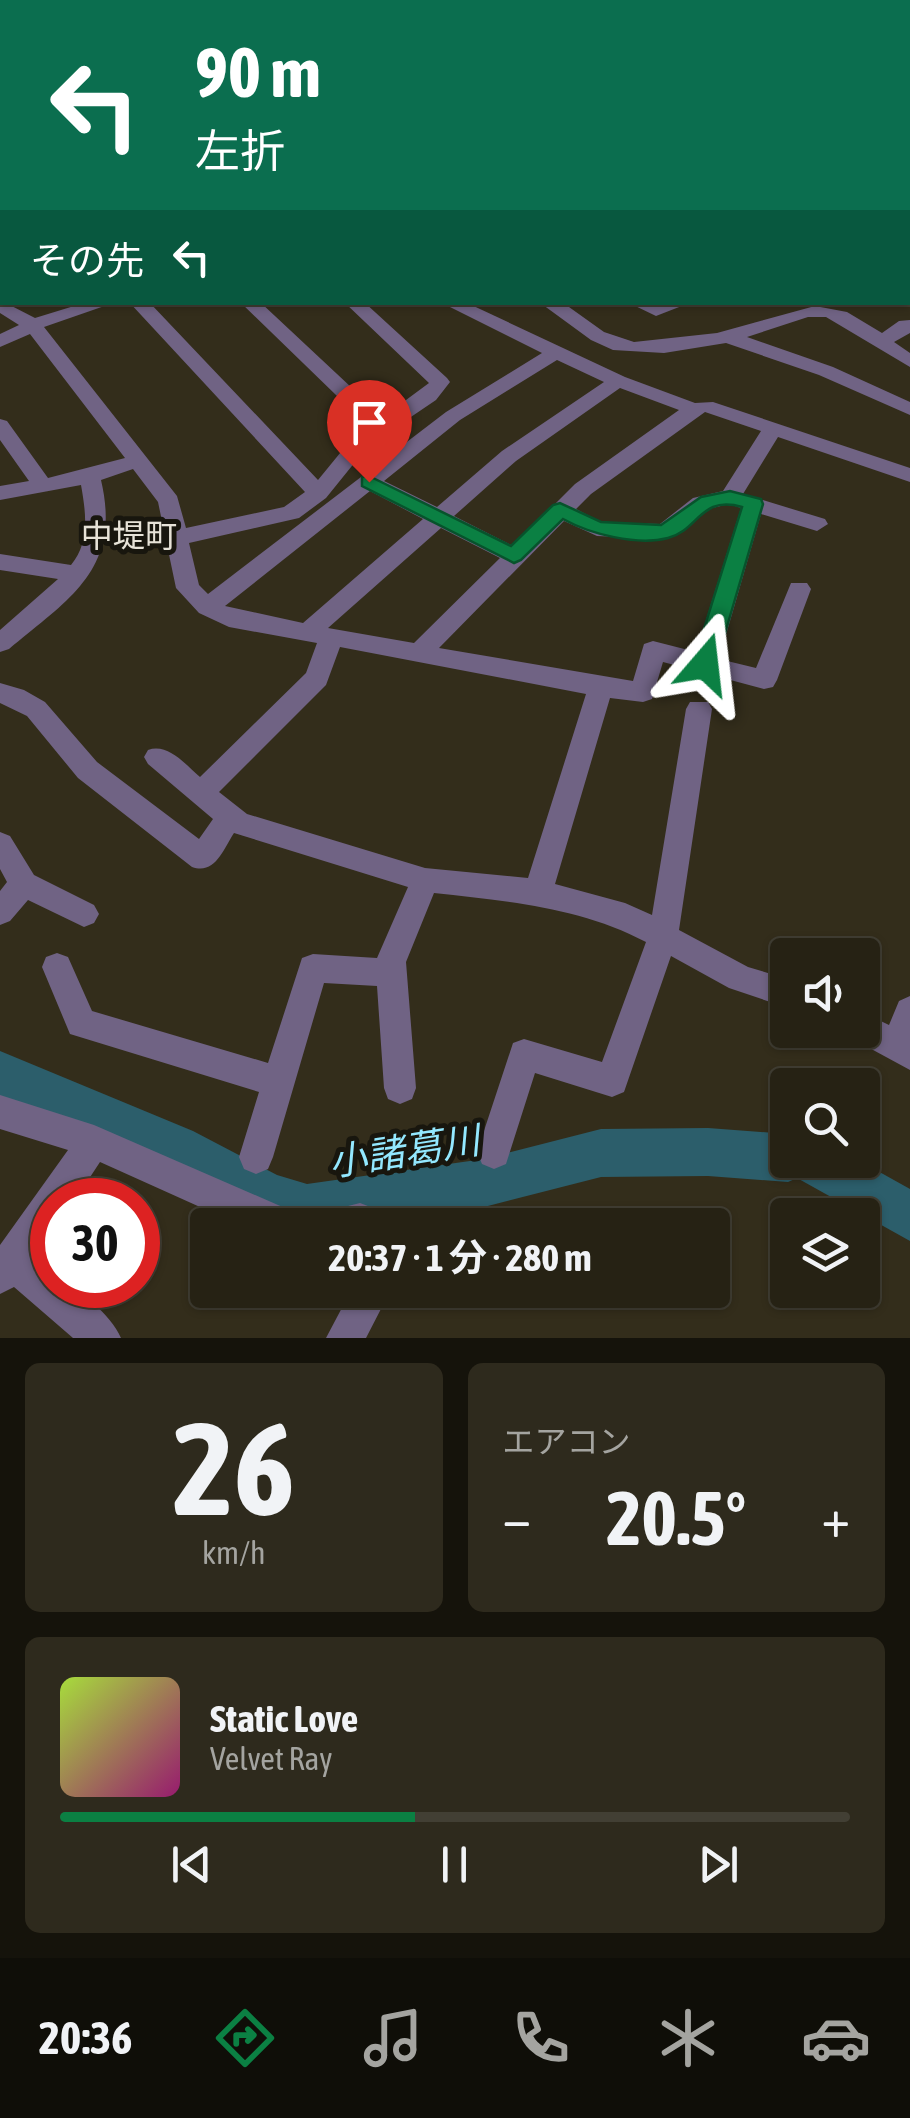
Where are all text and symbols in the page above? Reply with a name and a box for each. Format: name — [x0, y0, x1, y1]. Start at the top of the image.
text: 90 m — [195, 32, 321, 112]
icon: left — [30, 40, 160, 170]
text: 左折 — [195, 125, 285, 177]
icon: left — [164, 230, 219, 285]
text: その先 — [30, 239, 144, 282]
pin — [327, 380, 412, 483]
icon: arrive — [342, 395, 397, 450]
district label: 中堤町 — [81, 517, 177, 554]
position arrow — [653, 612, 757, 716]
map controls — [770, 938, 880, 1308]
button: sound — [770, 938, 880, 1048]
button: search — [770, 1068, 880, 1178]
water label: 小諸葛川 — [326, 1117, 486, 1184]
speed limit sign: 30 — [30, 1178, 160, 1308]
button: layers — [770, 1198, 880, 1308]
text: 20:37 · 1 分 · 280 m — [328, 1236, 592, 1279]
text: 26 — [173, 1394, 295, 1543]
text: エアコン — [503, 1423, 631, 1460]
text: 20.5° — [606, 1475, 746, 1561]
text: − — [503, 1486, 531, 1549]
text: + — [821, 1486, 850, 1549]
text: km/h — [202, 1534, 265, 1571]
text: Static Love — [210, 1697, 358, 1740]
text: Velvet Ray — [210, 1740, 332, 1777]
icon: previous — [164, 1837, 219, 1892]
icon: pause — [427, 1837, 482, 1892]
icon: next — [691, 1837, 746, 1892]
icon: directions — [210, 2003, 280, 2073]
icon: music — [358, 2003, 428, 2073]
icon: phone — [506, 2003, 576, 2073]
icon: climate — [653, 2003, 723, 2073]
icon: car — [801, 2003, 871, 2073]
text: 20:36 — [39, 2012, 132, 2064]

